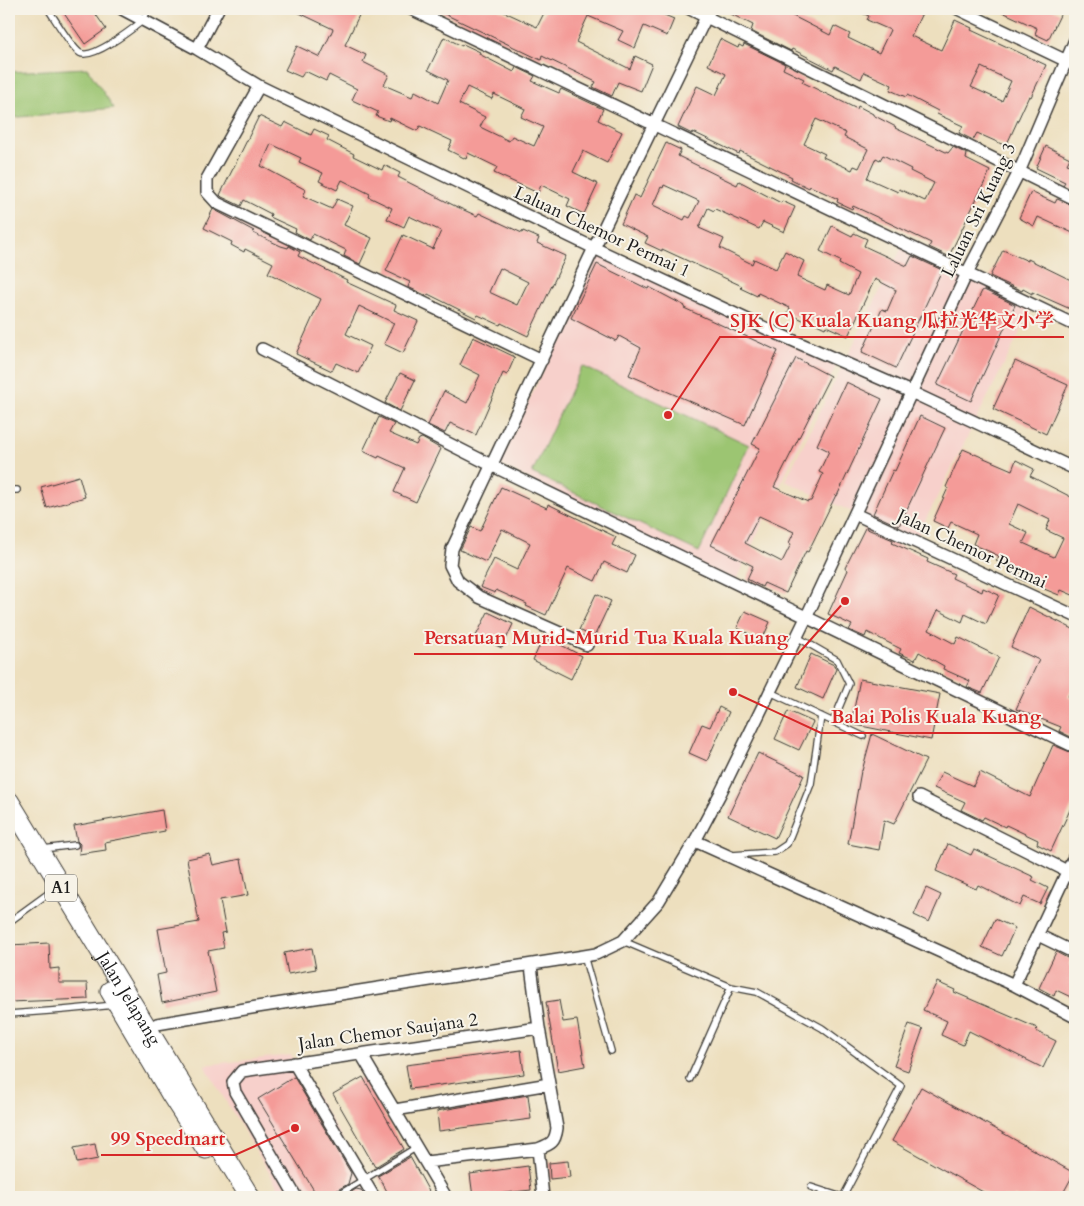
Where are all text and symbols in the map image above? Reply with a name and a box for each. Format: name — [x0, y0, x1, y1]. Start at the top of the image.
street label: Laluan Sri Kuang 3 — [936, 139, 1022, 281]
street label: Laluan Chemor Permai 1 — [510, 180, 694, 284]
callout: SJK (C) Kuala Kuang 瓜拉光华文小学 — [720, 303, 1064, 337]
text: SJK (C) Kuala Kuang 瓜拉光华文小学 — [730, 308, 1054, 334]
street label: Jalan Chemor Permai — [890, 502, 1051, 595]
callout: Persatuan Murid-Murid Tua Kuala Kuang — [414, 620, 798, 654]
text: Persatuan Murid-Murid Tua Kuala Kuang — [424, 625, 789, 651]
callout: Balai Polis Kuala Kuang — [821, 699, 1051, 733]
text: Balai Polis Kuala Kuang — [831, 704, 1042, 730]
road number: A1 — [45, 874, 77, 901]
street label: Jalan Jelapang — [89, 944, 168, 1051]
street label: Jalan Chemor Saujana 2 — [294, 1007, 479, 1057]
callout: 99 Speedmart — [101, 1121, 235, 1155]
text: 99 Speedmart — [111, 1126, 225, 1152]

